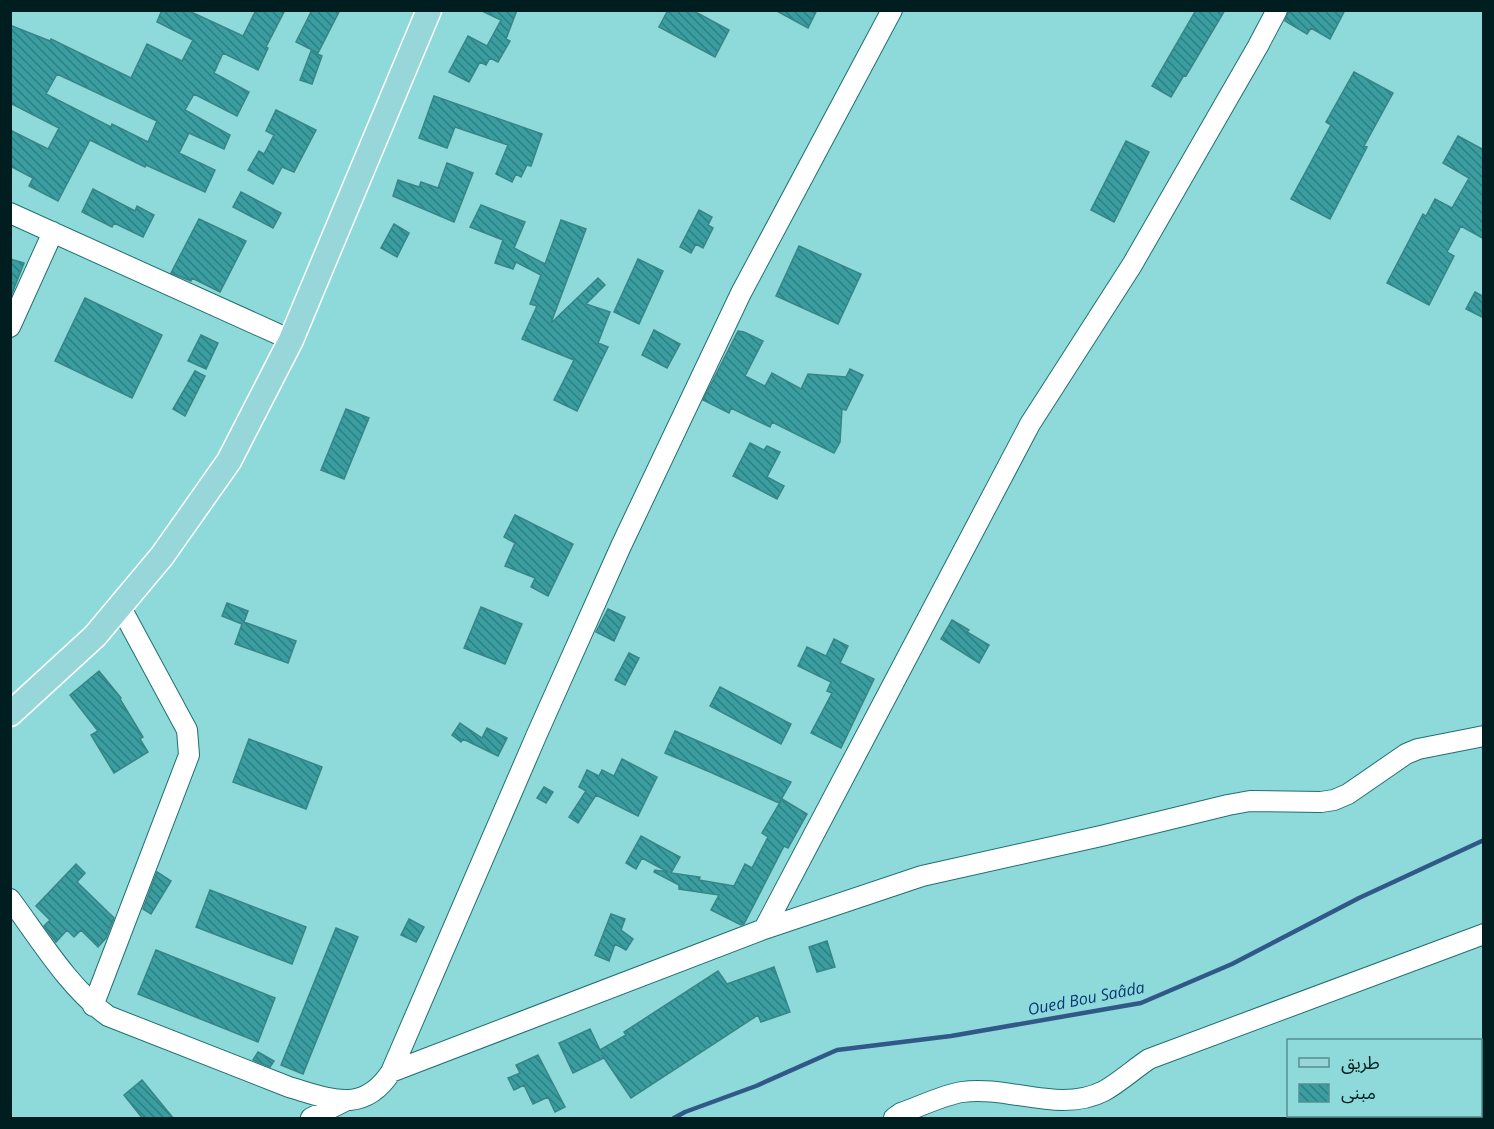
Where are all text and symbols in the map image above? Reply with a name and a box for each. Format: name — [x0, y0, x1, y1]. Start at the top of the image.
water label: Oued Bou Saâda — [1026, 976, 1146, 1020]
legend — [1287, 1039, 1482, 1117]
text: طريق — [1341, 1050, 1380, 1074]
text: مبنى — [1341, 1080, 1376, 1104]

